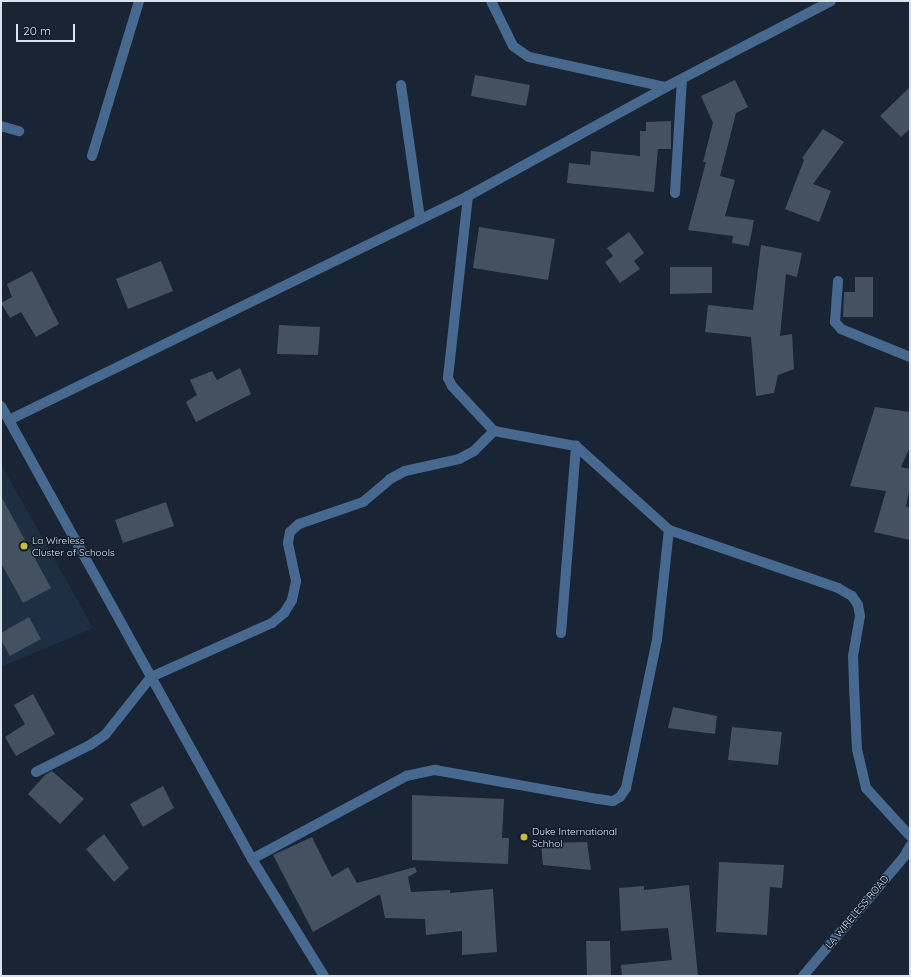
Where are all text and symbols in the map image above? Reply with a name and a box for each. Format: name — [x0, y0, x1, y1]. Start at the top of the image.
scale bar — [18, 16, 77, 42]
text: 20 m — [23, 23, 51, 38]
place label: La Wireless Cluster of Schools — [32, 534, 115, 558]
marker: La Wireless Cluster of Schools — [19, 541, 29, 551]
place label: Duke International Schhol — [532, 825, 617, 848]
marker: Duke International Schhol — [519, 832, 529, 842]
street label: LA WIRELESS ROAD — [823, 873, 891, 951]

